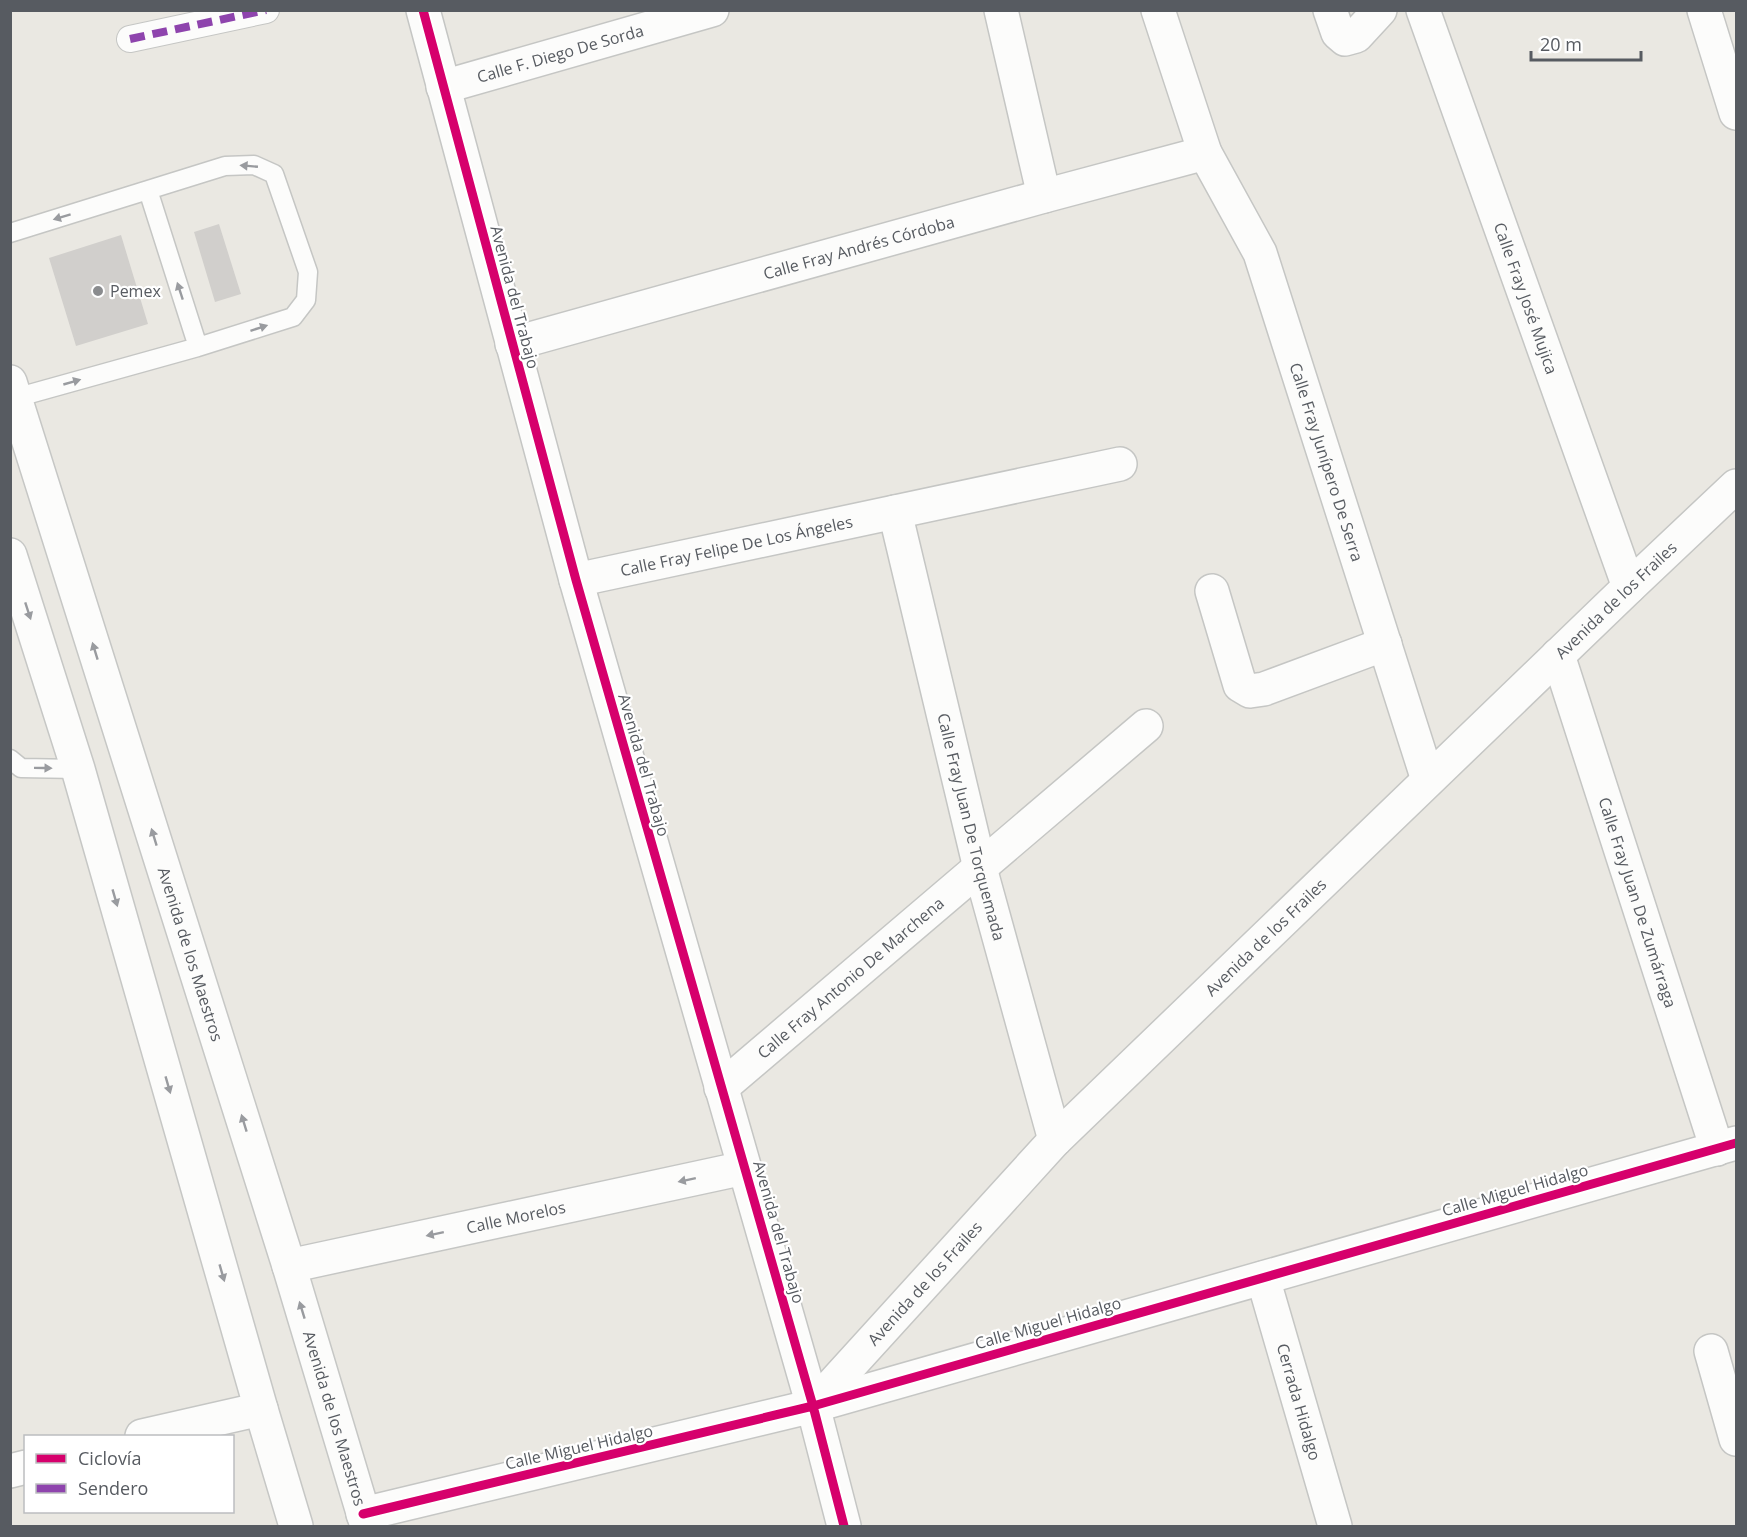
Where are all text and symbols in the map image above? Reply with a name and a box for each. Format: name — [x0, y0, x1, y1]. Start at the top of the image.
street label: Calle F. Diego De Sorda — [474, 19, 646, 88]
scale bar — [1531, 24, 1640, 62]
text: 20 m — [1540, 32, 1582, 56]
one-way arrow — [239, 161, 258, 171]
street label: Calle Fray Andrés Córdoba — [761, 210, 957, 285]
one-way arrow — [53, 213, 71, 222]
street label: Calle Fray José Mujica — [1489, 219, 1563, 377]
street label: Avenida del Trabajo — [485, 223, 545, 371]
place label: Pemex — [110, 280, 161, 302]
one-way arrow — [175, 282, 184, 300]
marker: Pemex — [91, 284, 105, 298]
one-way arrow — [250, 322, 268, 332]
street label: Calle Fray Junípero De Serra — [1285, 360, 1369, 564]
one-way arrow — [63, 377, 81, 386]
street label: Calle Fray Felipe De Los Ángeles — [618, 510, 855, 581]
street label: Avenida de los Frailes — [1550, 537, 1681, 664]
one-way arrow — [24, 602, 33, 620]
one-way arrow — [90, 642, 99, 660]
street label: Avenida del Trabajo — [613, 691, 675, 839]
street label: Calle Fray Juan De Torquemada — [932, 711, 1011, 943]
one-way arrow — [33, 763, 52, 773]
street label: Calle Fray Juan De Zumárraga — [1593, 794, 1682, 1011]
one-way arrow — [149, 828, 158, 846]
street label: Avenida de los Maestros — [153, 864, 228, 1044]
street label: Avenida de los Frailes — [1200, 873, 1331, 1001]
one-way arrow — [111, 889, 120, 907]
street label: Calle Fray Antonio De Marchena — [752, 892, 948, 1064]
one-way arrow — [164, 1076, 174, 1094]
one-way arrow — [239, 1114, 248, 1132]
street label: Avenida del Trabajo — [748, 1158, 810, 1306]
street label: Calle Miguel Hidalgo — [1439, 1159, 1591, 1221]
one-way arrow — [677, 1176, 696, 1185]
street label: Calle Morelos — [464, 1196, 568, 1239]
street label: Avenida de los Frailes — [863, 1216, 987, 1350]
one-way arrow — [426, 1230, 444, 1240]
one-way arrow — [218, 1264, 227, 1282]
street label: Calle Miguel Hidalgo — [972, 1292, 1124, 1354]
one-way arrow — [297, 1300, 306, 1318]
street label: Avenida de los Maestros — [298, 1328, 371, 1508]
street label: Cerrada Hidalgo — [1272, 1341, 1326, 1463]
street label: Calle Miguel Hidalgo — [503, 1419, 655, 1475]
legend — [24, 1435, 234, 1513]
text: Ciclovía — [78, 1446, 141, 1470]
text: Sendero — [78, 1476, 148, 1500]

